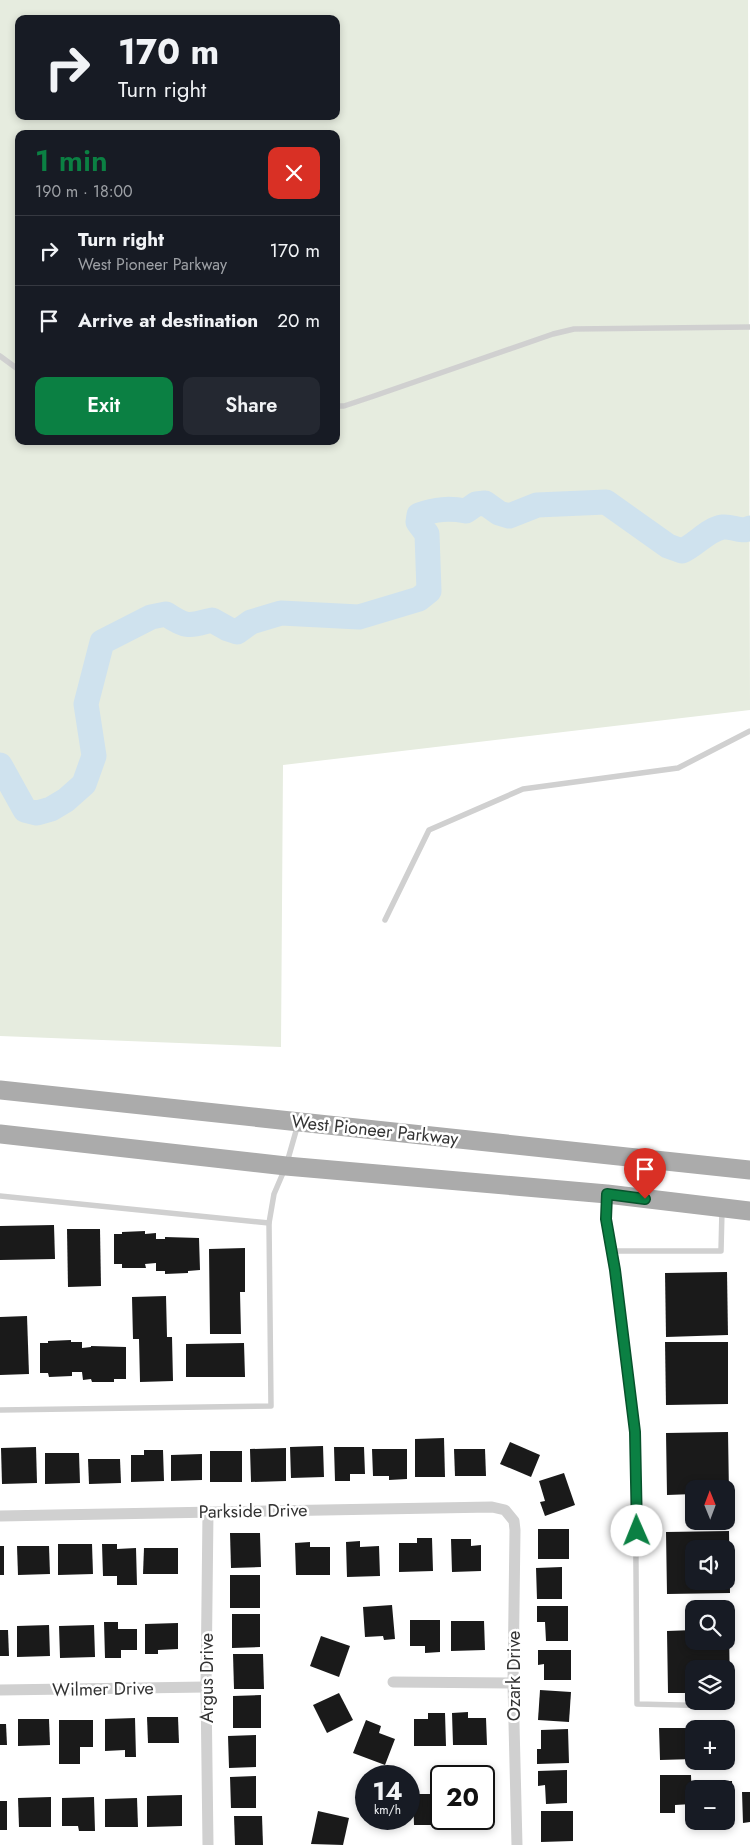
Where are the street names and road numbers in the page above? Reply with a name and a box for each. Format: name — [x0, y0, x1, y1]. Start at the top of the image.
street label: West Pioneer Parkway — [290, 1108, 460, 1152]
street label: Parkside Drive — [198, 1497, 308, 1525]
street label: Ozark Drive — [501, 1631, 527, 1721]
street label: Argus Drive — [194, 1633, 220, 1723]
street label: Wilmer Drive — [52, 1675, 154, 1703]

